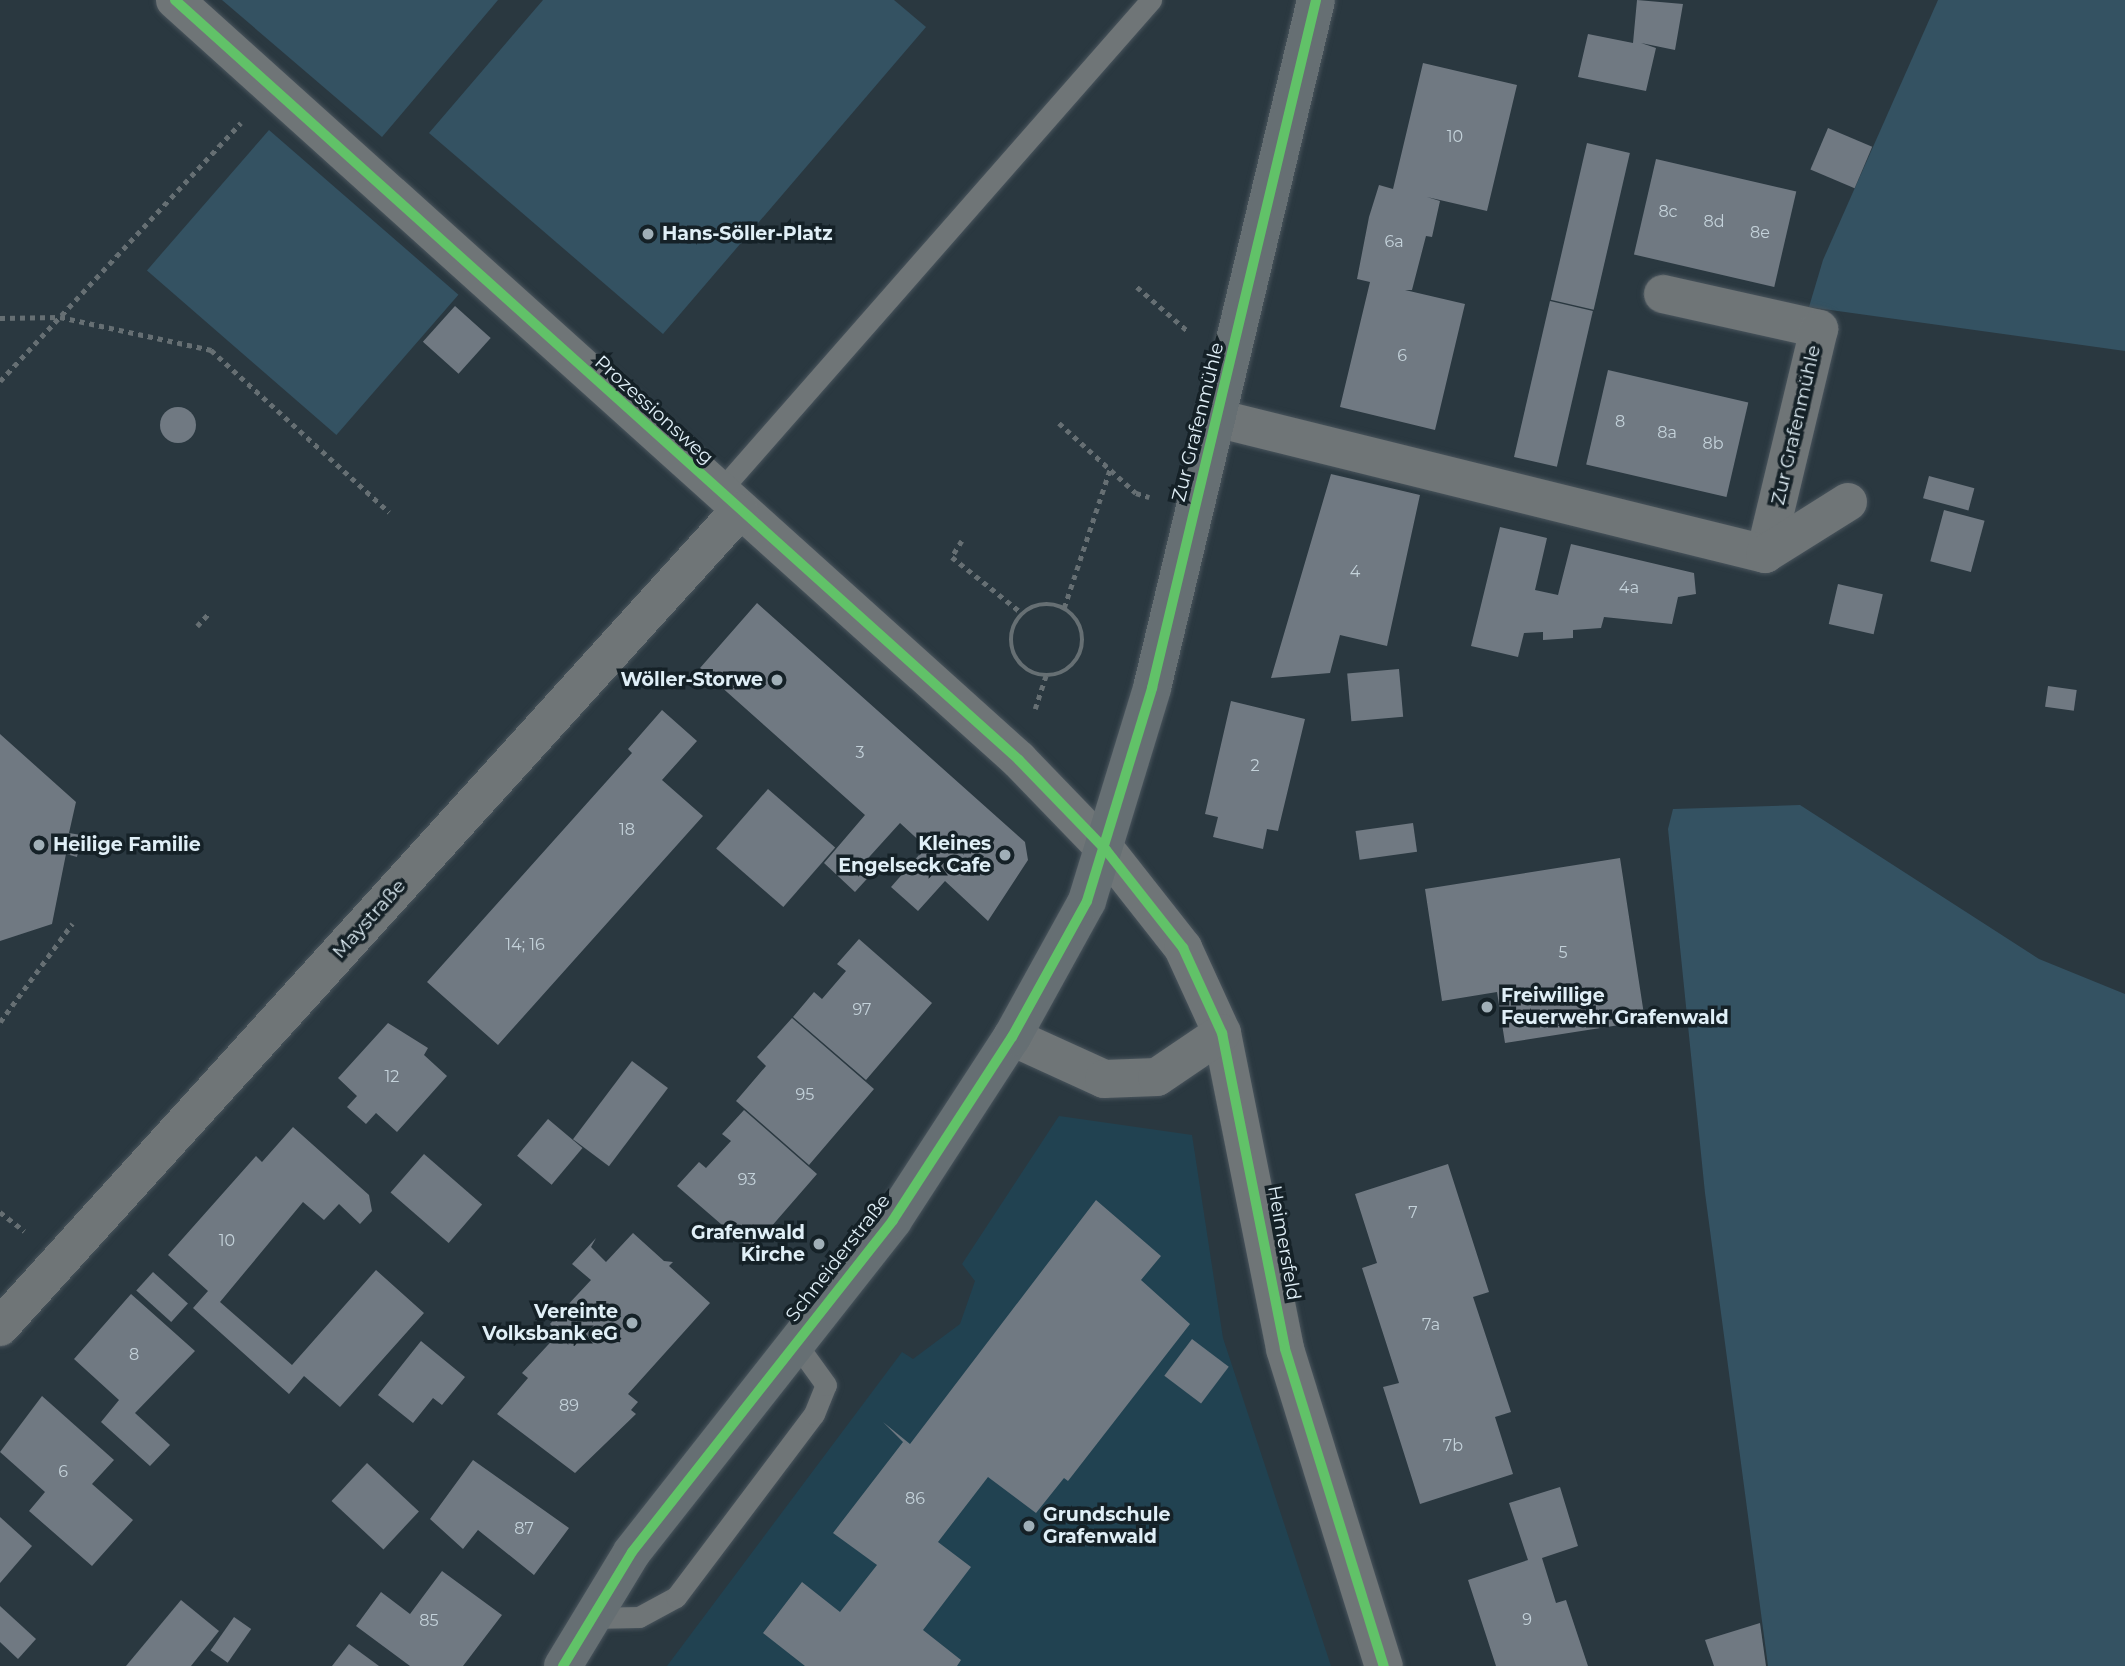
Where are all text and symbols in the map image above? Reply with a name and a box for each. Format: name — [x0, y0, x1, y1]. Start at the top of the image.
house number: 10 — [1447, 127, 1463, 147]
house number: 8c — [1658, 202, 1678, 222]
house number: 8d — [1703, 212, 1725, 232]
place label: Hans-Söller-Platz — [662, 223, 833, 245]
house number: 8e — [1750, 223, 1770, 243]
marker: Hans-Söller-Platz — [640, 226, 656, 242]
house number: 6a — [1384, 232, 1404, 252]
street label: Zur Grafenmühle — [1167, 340, 1229, 504]
street label: Zur Grafenmühle — [1767, 343, 1825, 507]
house number: 6 — [1397, 346, 1407, 366]
street label: Prozessionsweg — [590, 351, 718, 469]
house number: 8 — [1615, 412, 1625, 432]
house number: 8a — [1657, 423, 1677, 443]
house number: 8b — [1702, 434, 1724, 454]
house number: 4 — [1350, 562, 1360, 582]
house number: 4a — [1619, 578, 1639, 598]
place label: Wöller-Storwe — [620, 669, 763, 691]
marker: Wöller-Storwe — [769, 672, 785, 688]
house number: 3 — [855, 743, 865, 763]
house number: 2 — [1250, 756, 1260, 776]
house number: 18 — [619, 820, 635, 840]
place label: Kleines Engelseck Cafe — [838, 833, 991, 877]
place label: Heilige Familie — [53, 834, 201, 856]
marker: Heilige Familie — [31, 837, 47, 853]
marker: Kleines Engelseck Cafe — [997, 847, 1013, 863]
street label: Maystraße — [328, 875, 410, 963]
house number: 14; 16 — [505, 935, 545, 955]
house number: 5 — [1558, 943, 1568, 963]
place label: Freiwillige Feuerwehr Grafenwald — [1501, 985, 1729, 1029]
marker: Freiwillige Feuerwehr Grafenwald — [1479, 999, 1495, 1015]
house number: 97 — [852, 1000, 872, 1020]
house number: 12 — [385, 1067, 399, 1087]
house number: 95 — [796, 1085, 814, 1105]
house number: 93 — [738, 1170, 756, 1190]
street label: Heimersfeld — [1263, 1184, 1305, 1302]
street label: Schneiderstraße — [781, 1190, 895, 1326]
house number: 7 — [1408, 1203, 1418, 1223]
place label: Grafenwald Kirche — [691, 1222, 805, 1266]
house number: 10 — [219, 1231, 235, 1251]
marker: Grafenwald Kirche — [811, 1236, 827, 1252]
place label: Vereinte Volksbank eG — [482, 1301, 618, 1345]
marker: Vereinte Volksbank eG — [624, 1315, 640, 1331]
house number: 7a — [1422, 1315, 1440, 1335]
house number: 8 — [129, 1345, 139, 1365]
house number: 89 — [559, 1396, 579, 1416]
house number: 7b — [1443, 1436, 1463, 1456]
house number: 6 — [58, 1462, 68, 1482]
house number: 86 — [905, 1489, 925, 1509]
place label: Grundschule Grafenwald — [1043, 1504, 1170, 1548]
marker: Grundschule Grafenwald — [1021, 1518, 1037, 1534]
house number: 87 — [514, 1519, 534, 1539]
house number: 9 — [1522, 1610, 1532, 1630]
house number: 85 — [419, 1611, 439, 1631]

